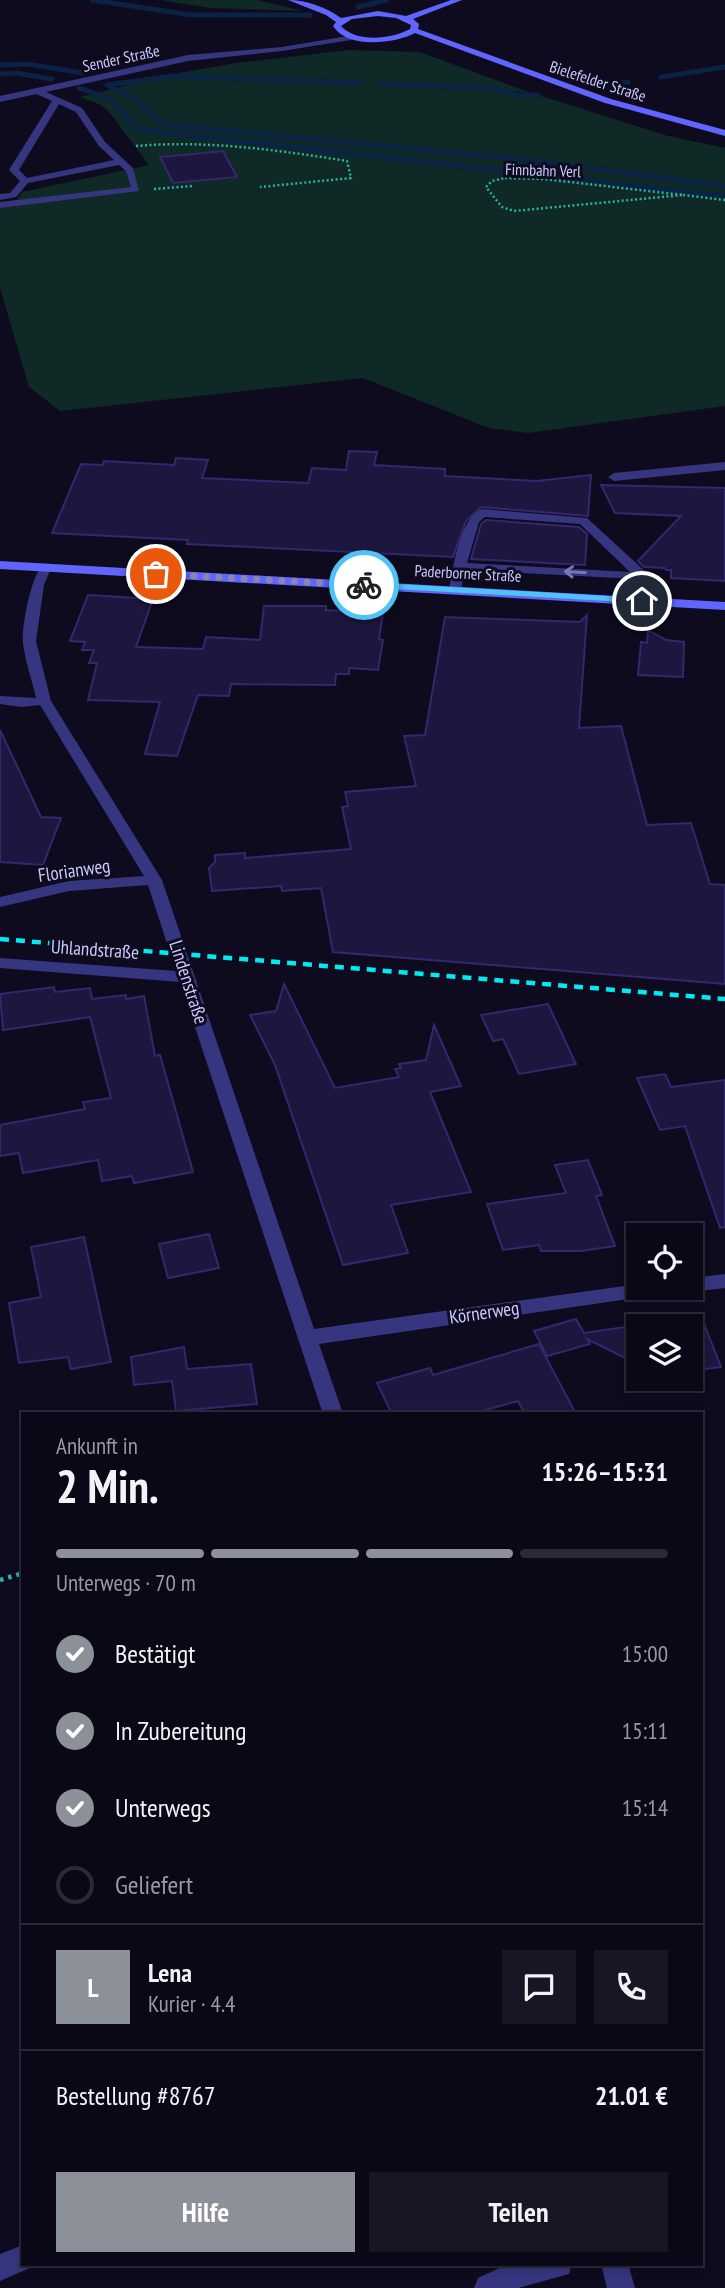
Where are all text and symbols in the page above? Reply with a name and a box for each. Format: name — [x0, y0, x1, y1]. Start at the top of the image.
street label: Sender Straße — [81, 40, 161, 76]
street label: Bielefelder Straße — [547, 56, 649, 106]
street label: Finnbahn Verl — [505, 159, 582, 181]
pin — [126, 544, 186, 604]
courier — [329, 550, 399, 620]
icon: bag — [137, 555, 175, 593]
street label: Paderborner Straße — [414, 560, 522, 586]
one-way arrow — [564, 565, 587, 578]
icon: bike — [345, 566, 383, 604]
pin — [612, 571, 672, 631]
icon: home — [623, 582, 661, 620]
street label: Florianweg — [36, 853, 112, 887]
street label: Uhlandstraße — [50, 934, 140, 964]
street label: Lindenstraße — [164, 937, 214, 1027]
map controls — [626, 1223, 703, 1391]
button: locate — [626, 1223, 703, 1300]
street label: Körnerweg — [447, 1295, 521, 1329]
button: layers — [626, 1314, 703, 1391]
text: Ankunft in — [56, 1431, 138, 1460]
text: 15:26–15:31 — [541, 1455, 668, 1488]
text: 2 Min. — [56, 1456, 159, 1516]
text: Unterwegs · 70 m — [56, 1568, 196, 1597]
icon: check — [56, 1635, 94, 1673]
text: Bestätigt — [115, 1637, 196, 1670]
text: 15:00 — [622, 1639, 668, 1668]
icon: check — [56, 1712, 94, 1750]
text: In Zubereitung — [115, 1714, 246, 1747]
text: 15:11 — [622, 1716, 668, 1745]
icon: check — [56, 1789, 94, 1827]
text: Unterwegs — [115, 1791, 210, 1824]
text: 15:14 — [622, 1793, 668, 1822]
text: Geliefert — [115, 1868, 193, 1901]
button: chat — [502, 1950, 576, 2024]
button: phone — [594, 1950, 668, 2024]
text: Lena — [148, 1956, 192, 1989]
text: L — [87, 1971, 99, 2004]
text: Kurier · 4.4 — [148, 1989, 235, 2018]
text: Bestellung #8767 — [56, 2079, 216, 2112]
text: 21.01 € — [595, 2079, 668, 2112]
button: Hilfe — [56, 2172, 355, 2252]
button: Teilen — [369, 2172, 668, 2252]

